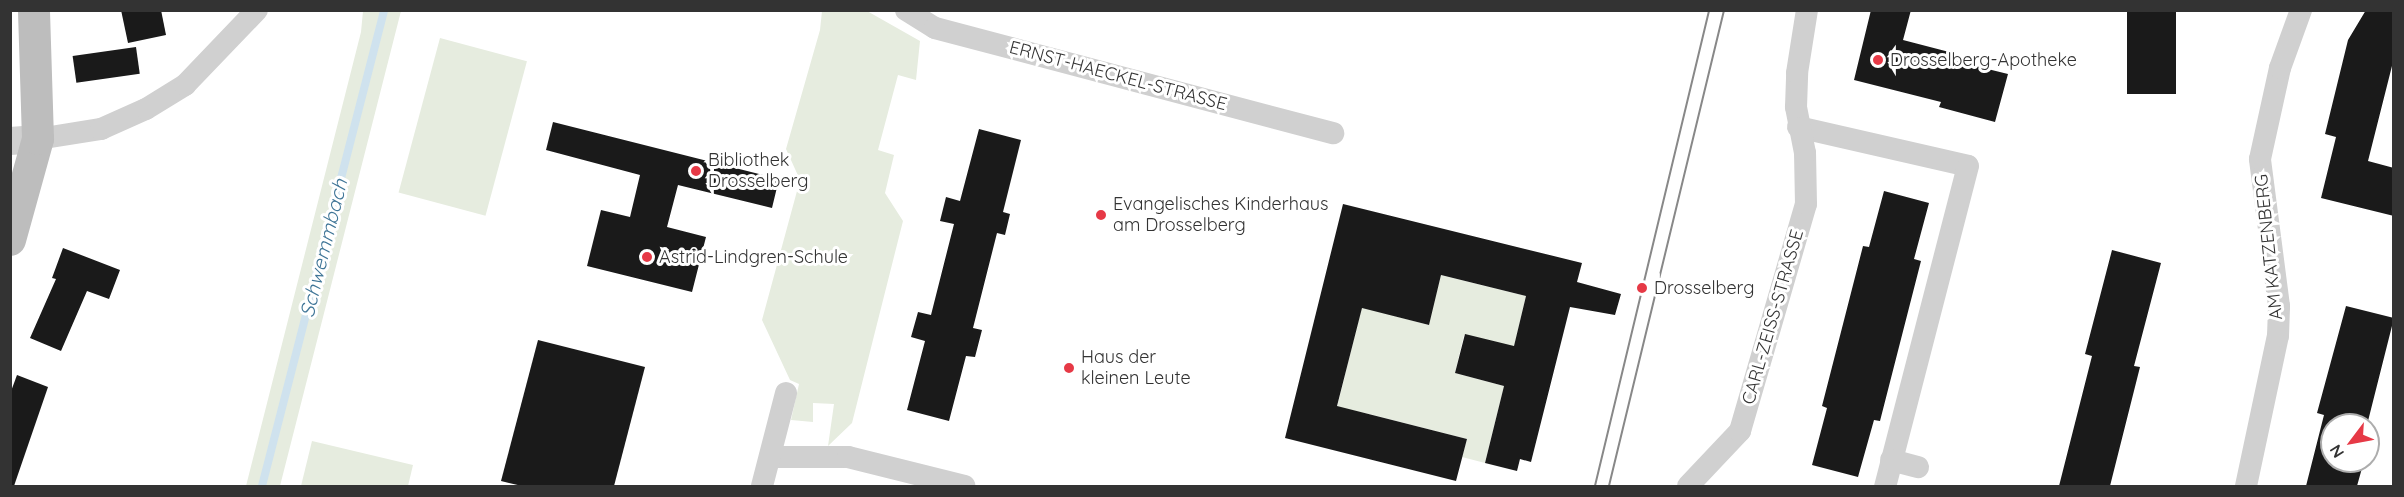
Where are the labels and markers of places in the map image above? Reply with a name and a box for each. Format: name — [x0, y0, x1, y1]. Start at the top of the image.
place label: Drosselberg-Apotheke — [1890, 49, 2077, 71]
marker: Drosselberg-Apotheke — [1871, 53, 1885, 67]
place label: Bibliothek Drosselberg — [708, 150, 809, 192]
marker: Bibliothek Drosselberg — [689, 164, 703, 178]
place label: Evangelisches Kinderhaus am Drosselberg — [1113, 194, 1328, 236]
marker: Evangelisches Kinderhaus am Drosselberg — [1094, 208, 1108, 222]
place label: Astrid-Lindgren-Schule — [659, 246, 848, 268]
marker: Astrid-Lindgren-Schule — [640, 250, 654, 264]
place label: Drosselberg — [1654, 277, 1755, 299]
marker: Drosselberg — [1635, 281, 1649, 295]
place label: Haus der kleinen Leute — [1081, 347, 1191, 389]
marker: Haus der kleinen Leute — [1062, 361, 1076, 375]

